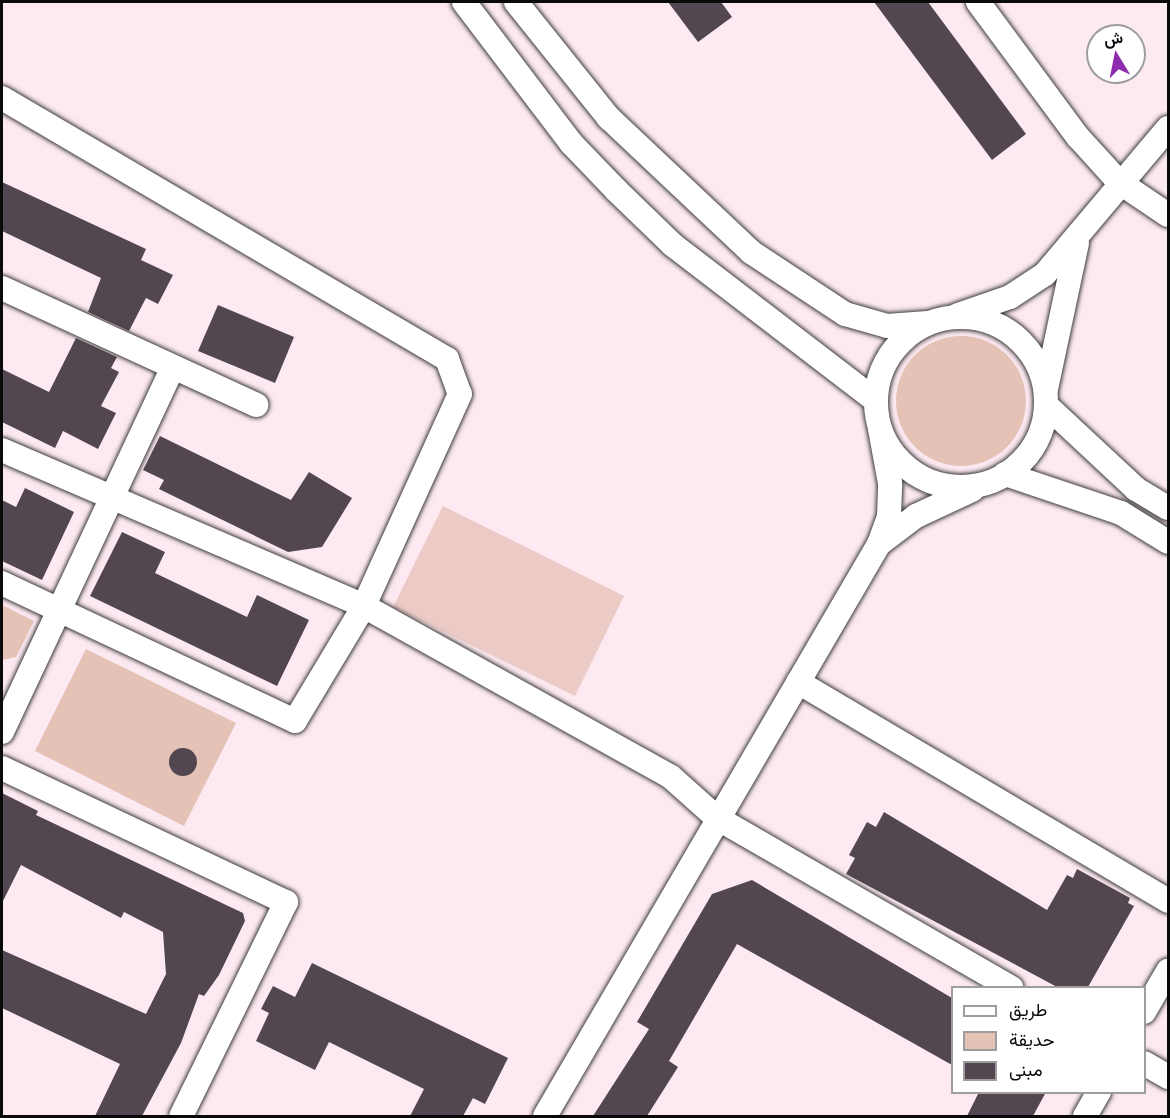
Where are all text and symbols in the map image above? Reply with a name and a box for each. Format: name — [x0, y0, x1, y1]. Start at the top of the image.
north arrow — [1086, 24, 1146, 84]
text: ش — [1102, 26, 1124, 50]
legend — [951, 986, 1146, 1094]
text: طريق — [1009, 997, 1047, 1021]
text: حديقة — [1009, 1027, 1055, 1051]
text: مبنى — [1009, 1057, 1043, 1081]

